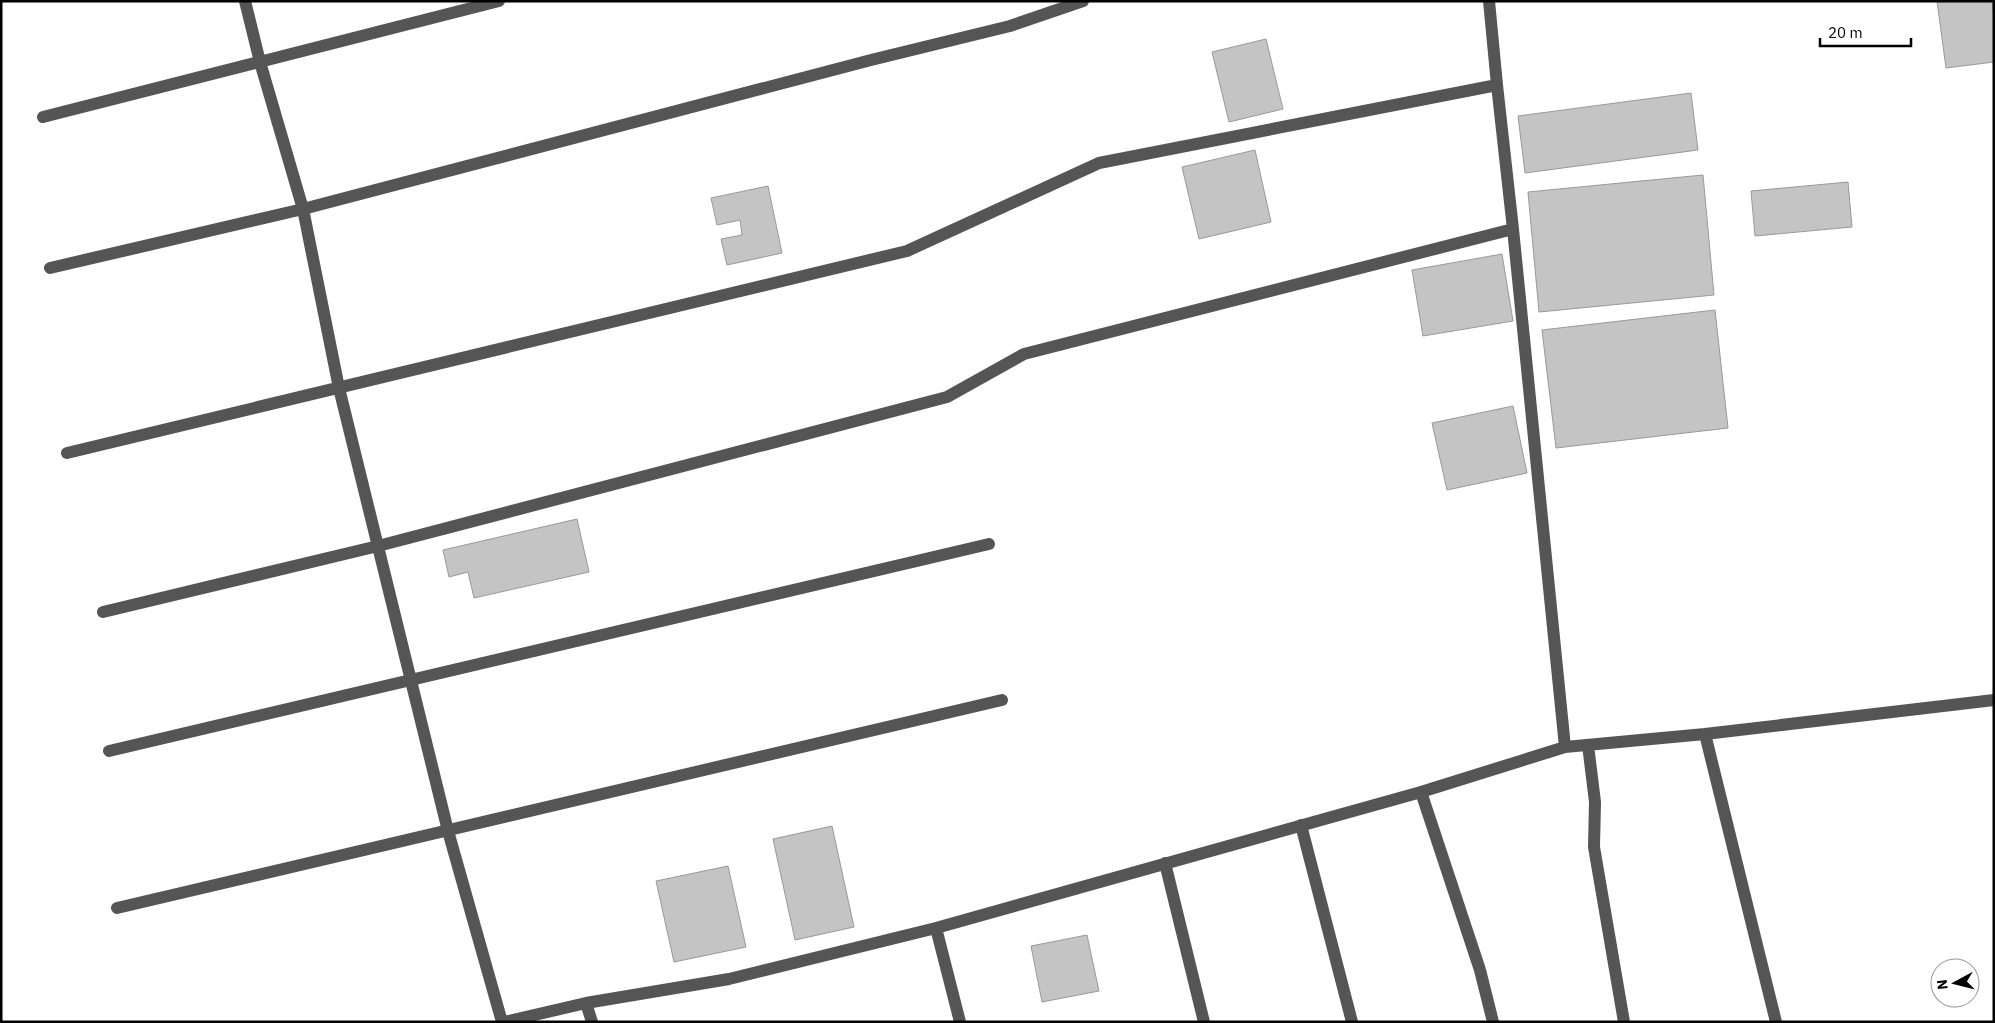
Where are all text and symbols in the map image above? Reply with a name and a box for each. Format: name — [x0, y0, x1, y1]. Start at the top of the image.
scale bar — [1820, 15, 1911, 47]
text: 20 m — [1828, 23, 1863, 42]
north arrow — [1930, 958, 1980, 1008]
text: N — [1933, 978, 1952, 991]

